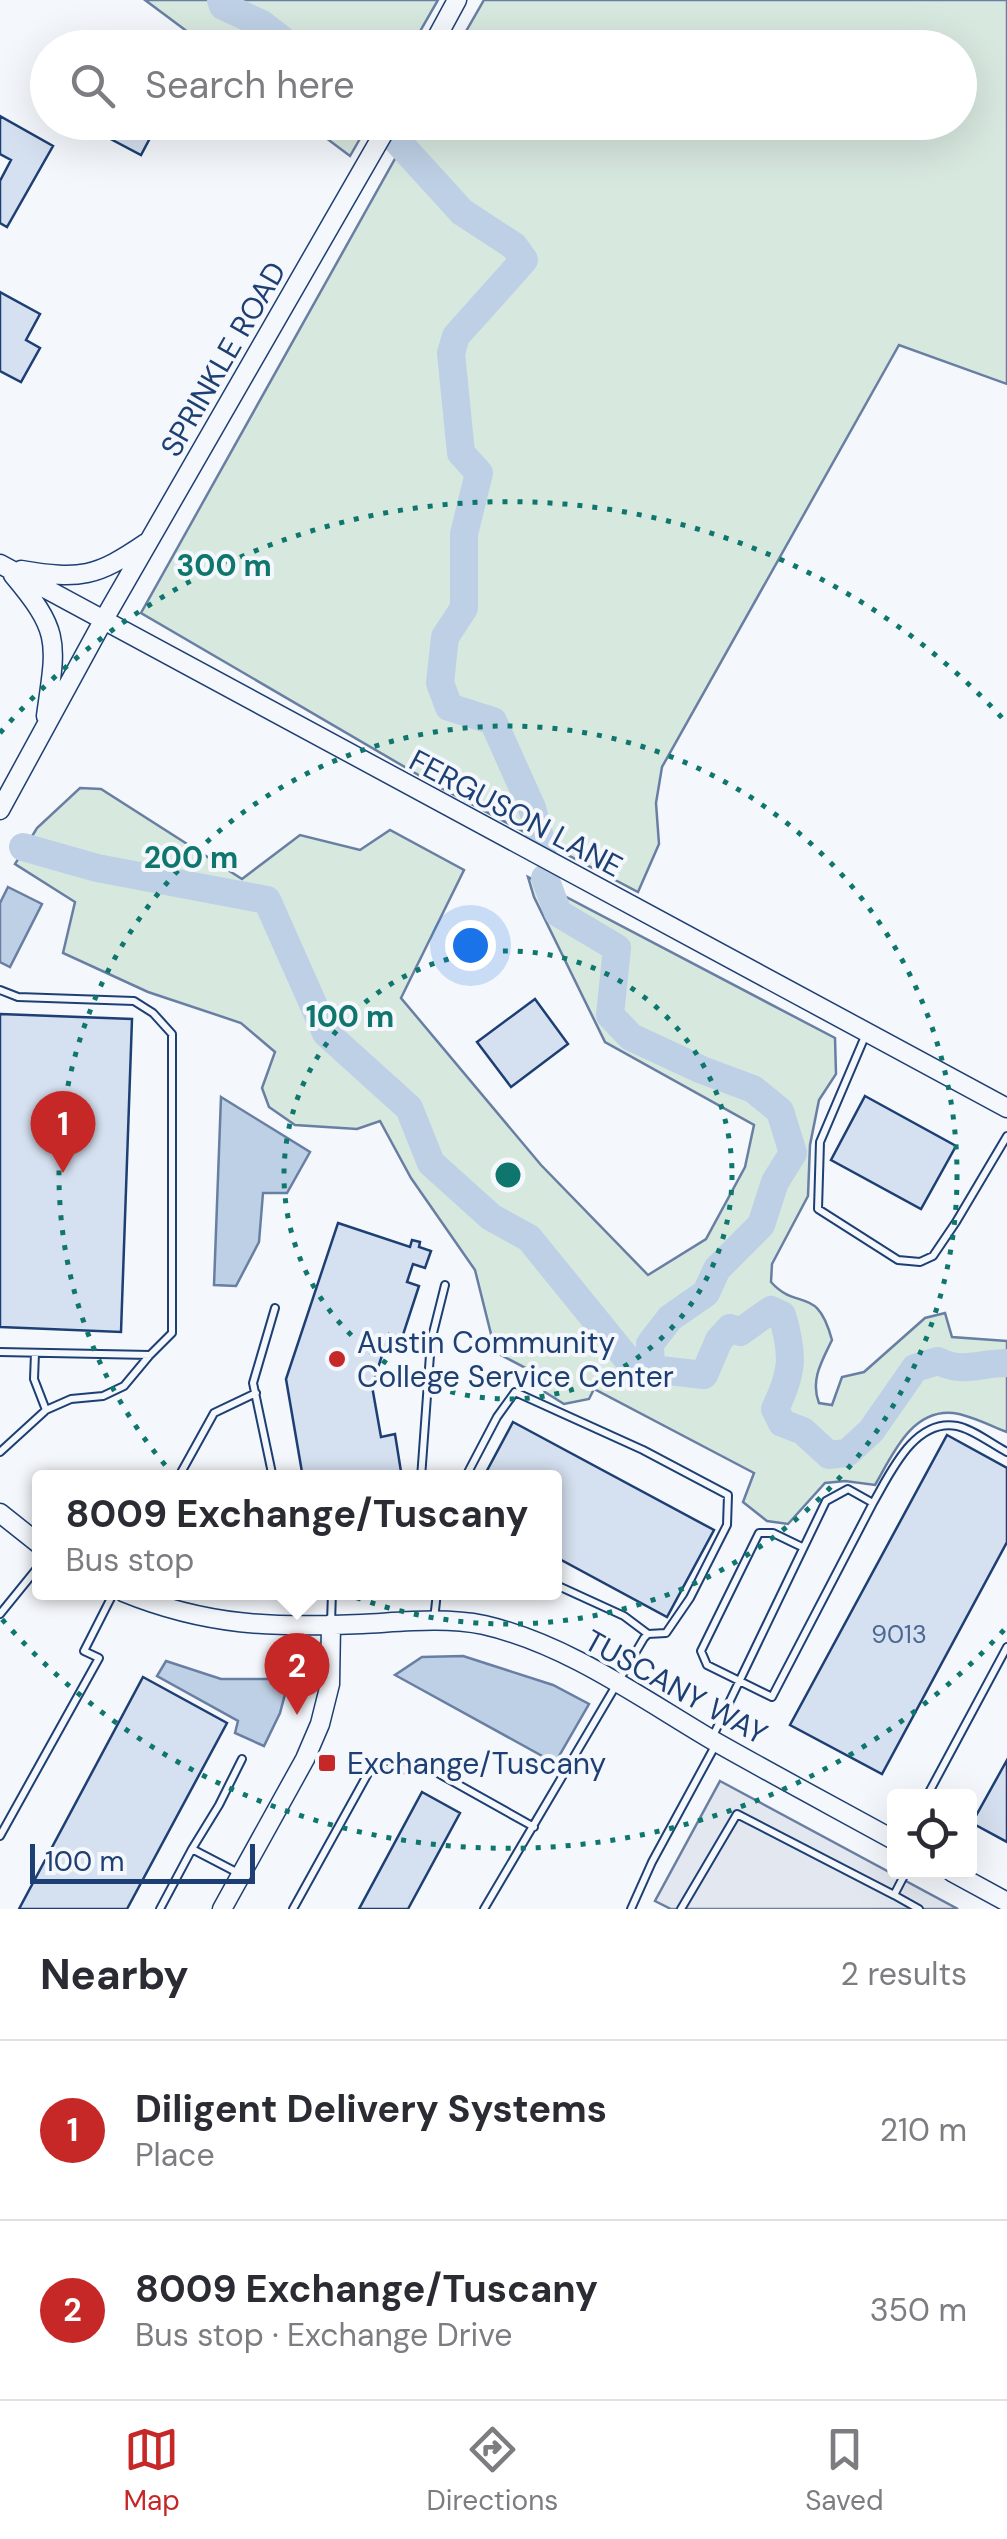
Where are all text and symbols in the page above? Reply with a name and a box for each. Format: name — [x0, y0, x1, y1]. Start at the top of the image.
search box — [30, 30, 977, 140]
icon: search — [65, 58, 120, 113]
text: Search here — [145, 60, 355, 110]
street label: SPRINKLE ROAD — [151, 255, 295, 463]
text: 300 m — [176, 546, 272, 585]
street label: FERGUSON LANE — [403, 740, 629, 886]
text: 200 m — [144, 838, 238, 877]
your location — [445, 920, 496, 971]
text: 100 m — [306, 997, 394, 1036]
pin: 1 — [30, 1090, 96, 1173]
centre of rings — [490, 1157, 526, 1193]
place label: Austin Community College Service Center — [357, 1323, 674, 1396]
marker: Austin Community College Service Center — [326, 1348, 348, 1370]
popup — [32, 1470, 562, 1600]
text: 8009 Exchange/Tuscany — [66, 1489, 528, 1539]
text: Bus stop — [66, 1539, 194, 1581]
house number: 9013 — [871, 1618, 927, 1651]
street label: TUSCANY WAY — [578, 1621, 774, 1753]
pin: 2 — [264, 1632, 330, 1715]
place label: Exchange/Tuscany — [347, 1744, 607, 1783]
marker: Exchange/Tuscany — [316, 1752, 338, 1774]
map controls — [887, 1789, 977, 1879]
button: locate — [887, 1789, 977, 1879]
scale bar — [30, 1839, 255, 1884]
text: 100 m — [45, 1843, 124, 1880]
text: Nearby — [40, 1947, 189, 2002]
text: 2 results — [841, 1953, 967, 1995]
text: Diligent Delivery Systems — [135, 2084, 607, 2134]
text: 1 — [67, 2109, 78, 2151]
text: 210 m — [880, 2109, 967, 2151]
text: Place — [135, 2134, 215, 2176]
text: 8009 Exchange/Tuscany — [135, 2264, 598, 2314]
text: 2 — [63, 2289, 82, 2331]
text: 350 m — [870, 2289, 967, 2331]
text: Bus stop · Exchange Drive — [135, 2314, 512, 2356]
tab: Map — [123, 2422, 180, 2519]
tab: Directions — [427, 2422, 558, 2519]
tab: Saved — [805, 2422, 884, 2519]

